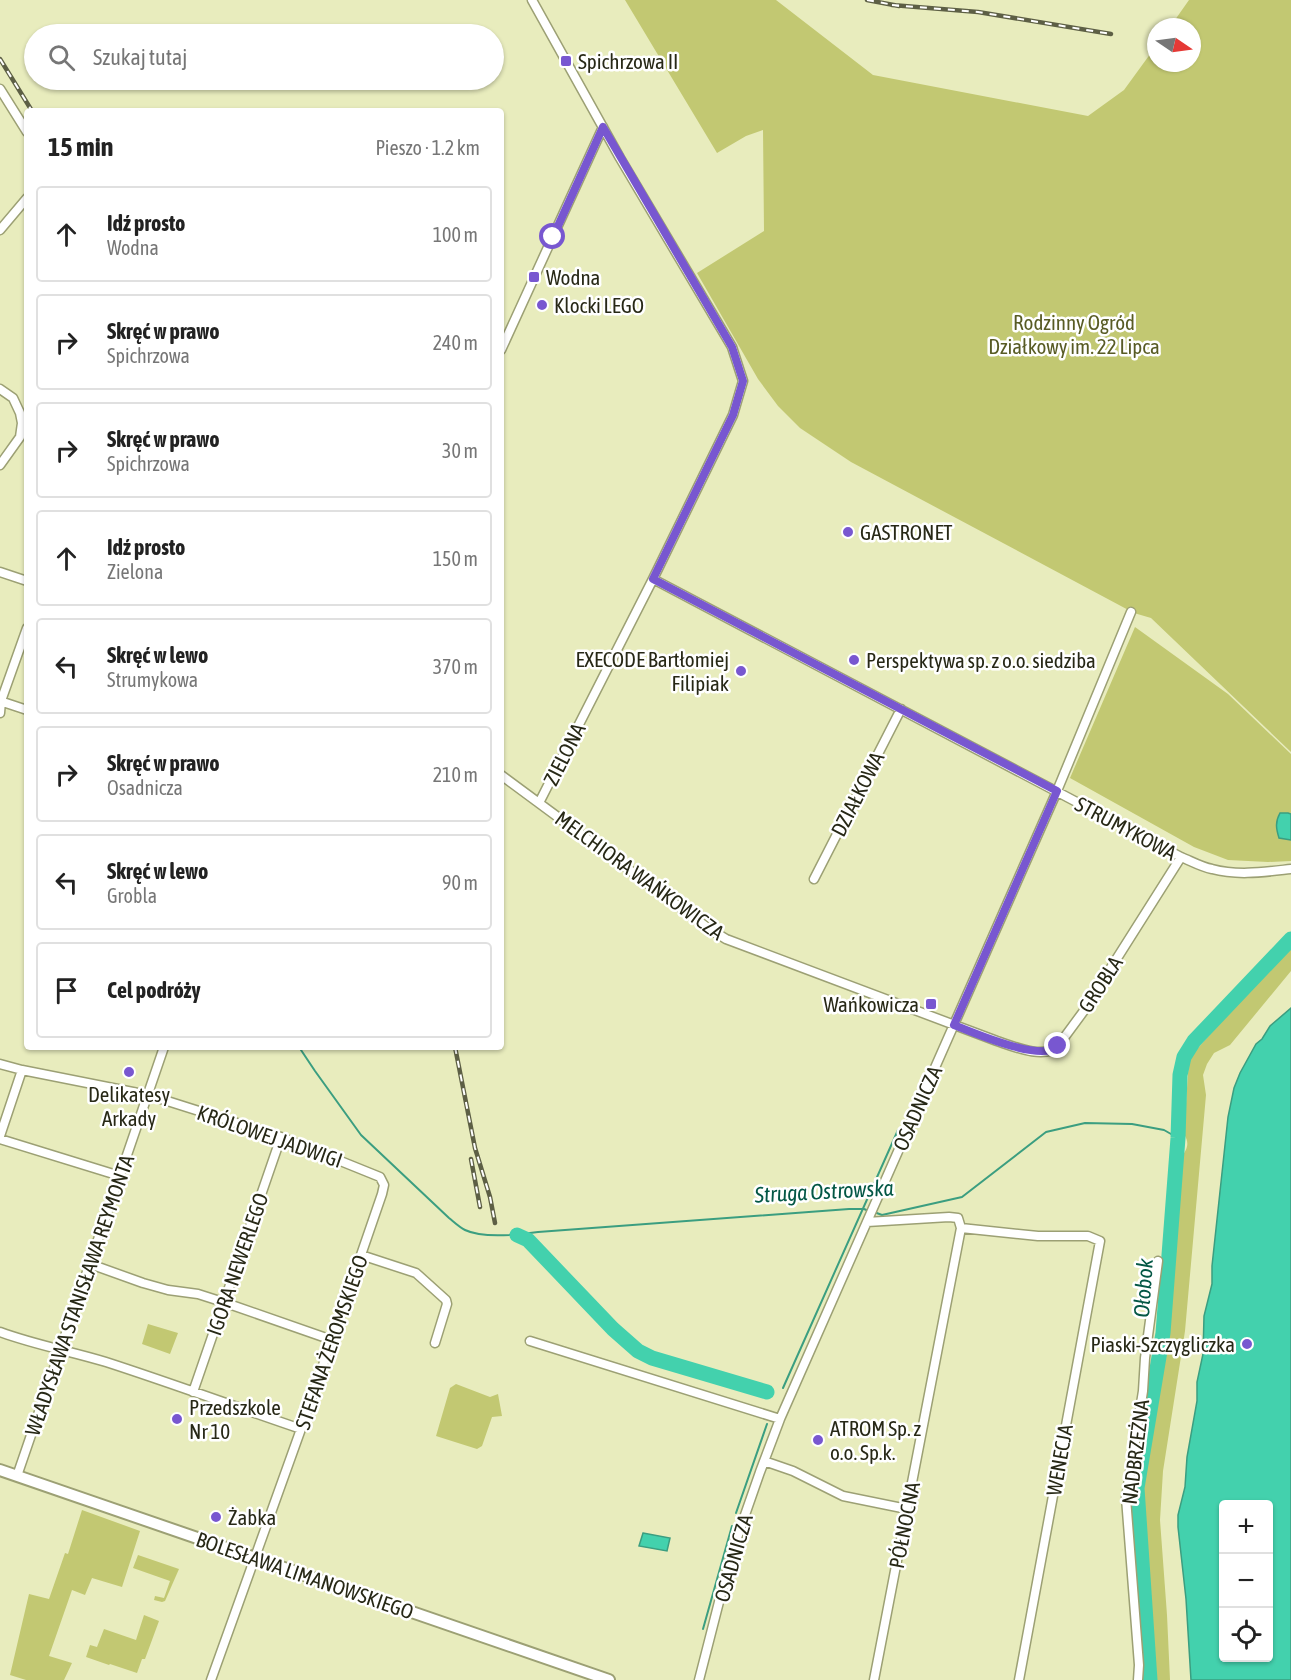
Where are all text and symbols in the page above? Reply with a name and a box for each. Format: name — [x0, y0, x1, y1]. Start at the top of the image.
north arrow — [1147, 18, 1201, 72]
search box — [24, 24, 504, 90]
icon: search — [45, 41, 78, 74]
text: Szukaj tutaj — [93, 44, 187, 70]
place label: Spichrzowa II — [578, 49, 678, 73]
marker: Spichrzowa II — [559, 54, 573, 68]
text: 15 min — [48, 132, 113, 162]
text: Pieszo · 1.2 km — [375, 136, 480, 159]
text: Idź prosto — [107, 210, 185, 236]
icon: ahead — [50, 218, 83, 251]
text: 100 m — [433, 223, 478, 246]
route start — [539, 223, 565, 249]
text: Wodna — [107, 236, 159, 259]
place label: Wodna — [546, 265, 600, 289]
marker: Wodna — [527, 270, 541, 284]
place label: Klocki LEGO — [554, 293, 644, 317]
marker: Klocki LEGO — [535, 298, 549, 312]
park label: Rodzinny Ogród Działkowy im. 22 Lipca — [988, 310, 1160, 358]
text: Skręć w prawo — [107, 318, 220, 344]
icon: right — [50, 326, 83, 359]
text: 240 m — [433, 331, 478, 354]
text: Spichrzowa — [107, 344, 190, 367]
text: Skręć w prawo — [107, 426, 220, 452]
icon: right — [50, 434, 83, 467]
text: 30 m — [442, 439, 478, 462]
text: Spichrzowa — [107, 452, 190, 475]
place label: GASTRONET — [860, 520, 953, 544]
marker: GASTRONET — [841, 525, 855, 539]
text: Idź prosto — [107, 534, 185, 560]
icon: ahead — [50, 542, 83, 575]
text: 150 m — [433, 547, 478, 570]
text: Zielona — [107, 560, 163, 583]
text: Skręć w lewo — [107, 642, 208, 668]
place label: EXECODE Bartłomiej Filipiak — [575, 647, 729, 695]
place label: Perspektywa sp. z o.o. siedziba — [866, 648, 1096, 672]
icon: left — [50, 650, 83, 683]
marker: Perspektywa sp. z o.o. siedziba — [847, 653, 861, 667]
text: 370 m — [433, 655, 478, 678]
marker: EXECODE Bartłomiej Filipiak — [734, 664, 748, 678]
text: Strumykowa — [107, 668, 198, 691]
street label: ZIELONA — [538, 718, 590, 789]
street label: DZIAŁKOWA — [826, 747, 889, 840]
text: Skręć w prawo — [107, 750, 220, 776]
icon: right — [50, 758, 83, 791]
text: 210 m — [433, 763, 478, 786]
text: Osadnicza — [107, 776, 183, 799]
street label: STRUMYKOWA — [1071, 791, 1181, 865]
street label: MELCHIORA WAŃKOWICZA — [551, 806, 730, 945]
text: Skręć w lewo — [107, 858, 208, 884]
icon: left — [50, 866, 83, 899]
text: 90 m — [442, 871, 478, 894]
text: Grobla — [107, 884, 157, 907]
street label: GROBLA — [1073, 951, 1127, 1017]
icon: arrive — [50, 974, 83, 1007]
text: Cel podróży — [107, 977, 201, 1003]
place label: Wańkowicza — [824, 992, 919, 1016]
marker: Wańkowicza — [924, 997, 938, 1011]
route end — [1044, 1032, 1070, 1058]
street label: OSADNICZA — [888, 1061, 947, 1154]
marker: Delikatesy Arkady — [122, 1065, 136, 1079]
place label: Delikatesy Arkady — [88, 1082, 170, 1130]
street label: KRÓLOWEJ JADWIGI — [194, 1100, 346, 1172]
street label: WŁADYSŁAWA STANISŁAWA REYMONTA — [20, 1151, 139, 1438]
water label: Struga Ostrowska — [753, 1174, 894, 1208]
street label: IGORA NEWERLEGO — [201, 1190, 273, 1338]
street label: STEFANA ŻEROMSKIEGO — [290, 1252, 372, 1432]
water label: Ołobok — [1128, 1257, 1158, 1318]
place label: Piaski-Szczygliczka — [1091, 1332, 1235, 1356]
marker: Piaski-Szczygliczka — [1240, 1337, 1254, 1351]
place label: Przedszkole Nr 10 — [189, 1395, 281, 1443]
street label: NADBRZEŻNA — [1117, 1398, 1153, 1506]
marker: Przedszkole Nr 10 — [170, 1412, 184, 1426]
place label: ATROM Sp. z o.o. Sp.k. — [830, 1416, 922, 1464]
street label: WENECJA — [1041, 1422, 1077, 1498]
marker: ATROM Sp. z o.o. Sp.k. — [811, 1433, 825, 1447]
street label: PÓŁNOCNA — [884, 1479, 924, 1570]
map controls — [1219, 1500, 1273, 1662]
button: + — [1219, 1500, 1273, 1554]
place label: Żabka — [228, 1505, 276, 1529]
marker: Żabka — [209, 1510, 223, 1524]
street label: OSADNICZA — [709, 1511, 757, 1605]
street label: BOLESŁAWA LIMANOWSKIEGO — [193, 1526, 417, 1624]
button: − — [1219, 1554, 1273, 1608]
button: locate — [1219, 1608, 1273, 1662]

